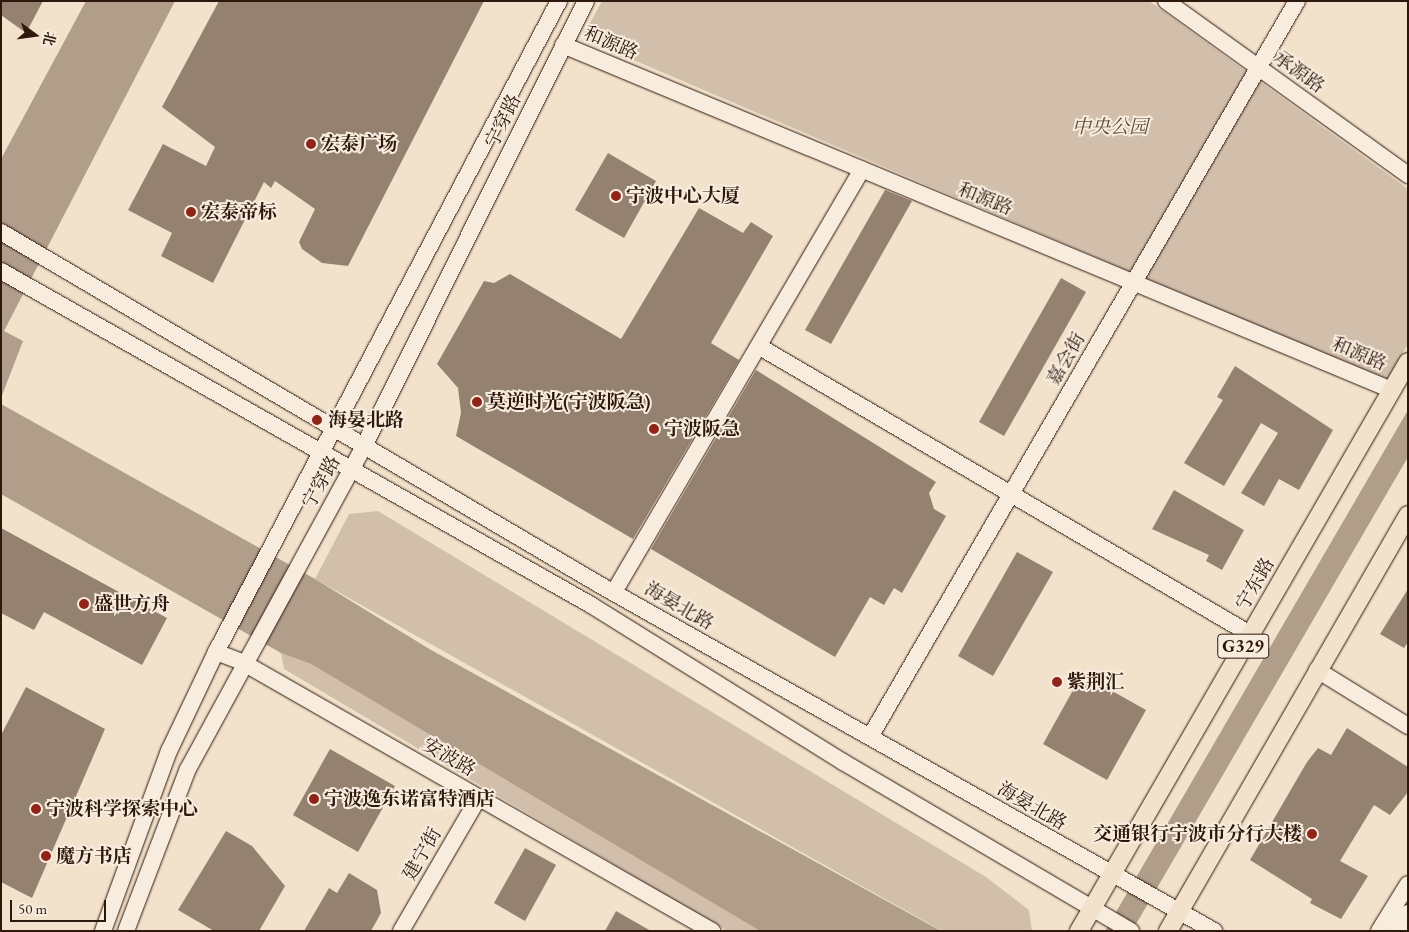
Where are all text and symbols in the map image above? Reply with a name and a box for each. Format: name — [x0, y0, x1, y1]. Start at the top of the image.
north arrow — [10, 10, 60, 60]
street label: 和源路 — [580, 21, 642, 65]
text: 北 — [39, 30, 60, 48]
street label: 承源路 — [1269, 46, 1329, 98]
street label: 宁穿路 — [480, 90, 526, 152]
park label: 中央公园 — [1072, 116, 1148, 138]
place label: 宏泰广场 — [321, 133, 397, 155]
marker: 宏泰广场 — [305, 138, 317, 150]
street label: 和源路 — [954, 178, 1016, 220]
place label: 宁波中心大厦 — [626, 185, 740, 207]
marker: 宁波中心大厦 — [610, 190, 622, 202]
place label: 宏泰帝标 — [201, 201, 277, 223]
marker: 宏泰帝标 — [185, 206, 197, 218]
street label: 嘉会街 — [1042, 329, 1090, 389]
street label: 和源路 — [1328, 332, 1390, 376]
place label: 莫逆时光(宁波阪急) — [487, 391, 651, 413]
marker: 莫逆时光(宁波阪急) — [471, 396, 483, 408]
place label: 海晏北路 — [328, 409, 404, 431]
marker: 海晏北路 — [310, 413, 324, 427]
place label: 宁波阪急 — [664, 418, 740, 440]
marker: 宁波阪急 — [648, 423, 660, 435]
street label: 宁穿路 — [297, 452, 345, 512]
street label: 宁东路 — [1231, 554, 1279, 614]
street label: 海晏北路 — [640, 577, 718, 635]
place label: 盛世方舟 — [94, 593, 170, 615]
marker: 盛世方舟 — [78, 598, 90, 610]
road number: G329 — [1217, 630, 1269, 661]
place label: 紫荆汇 — [1067, 671, 1124, 693]
marker: 紫荆汇 — [1051, 676, 1063, 688]
street label: 安波路 — [419, 733, 479, 781]
street label: 海晏北路 — [993, 777, 1071, 835]
place label: 宁波逸东诺富特酒店 — [324, 788, 495, 810]
marker: 宁波逸东诺富特酒店 — [308, 793, 320, 805]
place label: 宁波科学探索中心 — [46, 798, 198, 820]
marker: 宁波科学探索中心 — [30, 803, 42, 815]
place label: 交通银行宁波市分行大楼 — [1093, 823, 1302, 845]
street label: 建宁街 — [398, 824, 446, 884]
marker: 交通银行宁波市分行大楼 — [1306, 828, 1318, 840]
place label: 魔方书店 — [56, 845, 132, 867]
marker: 魔方书店 — [40, 850, 52, 862]
scale bar — [12, 890, 109, 922]
text: 50 m — [18, 899, 47, 918]

